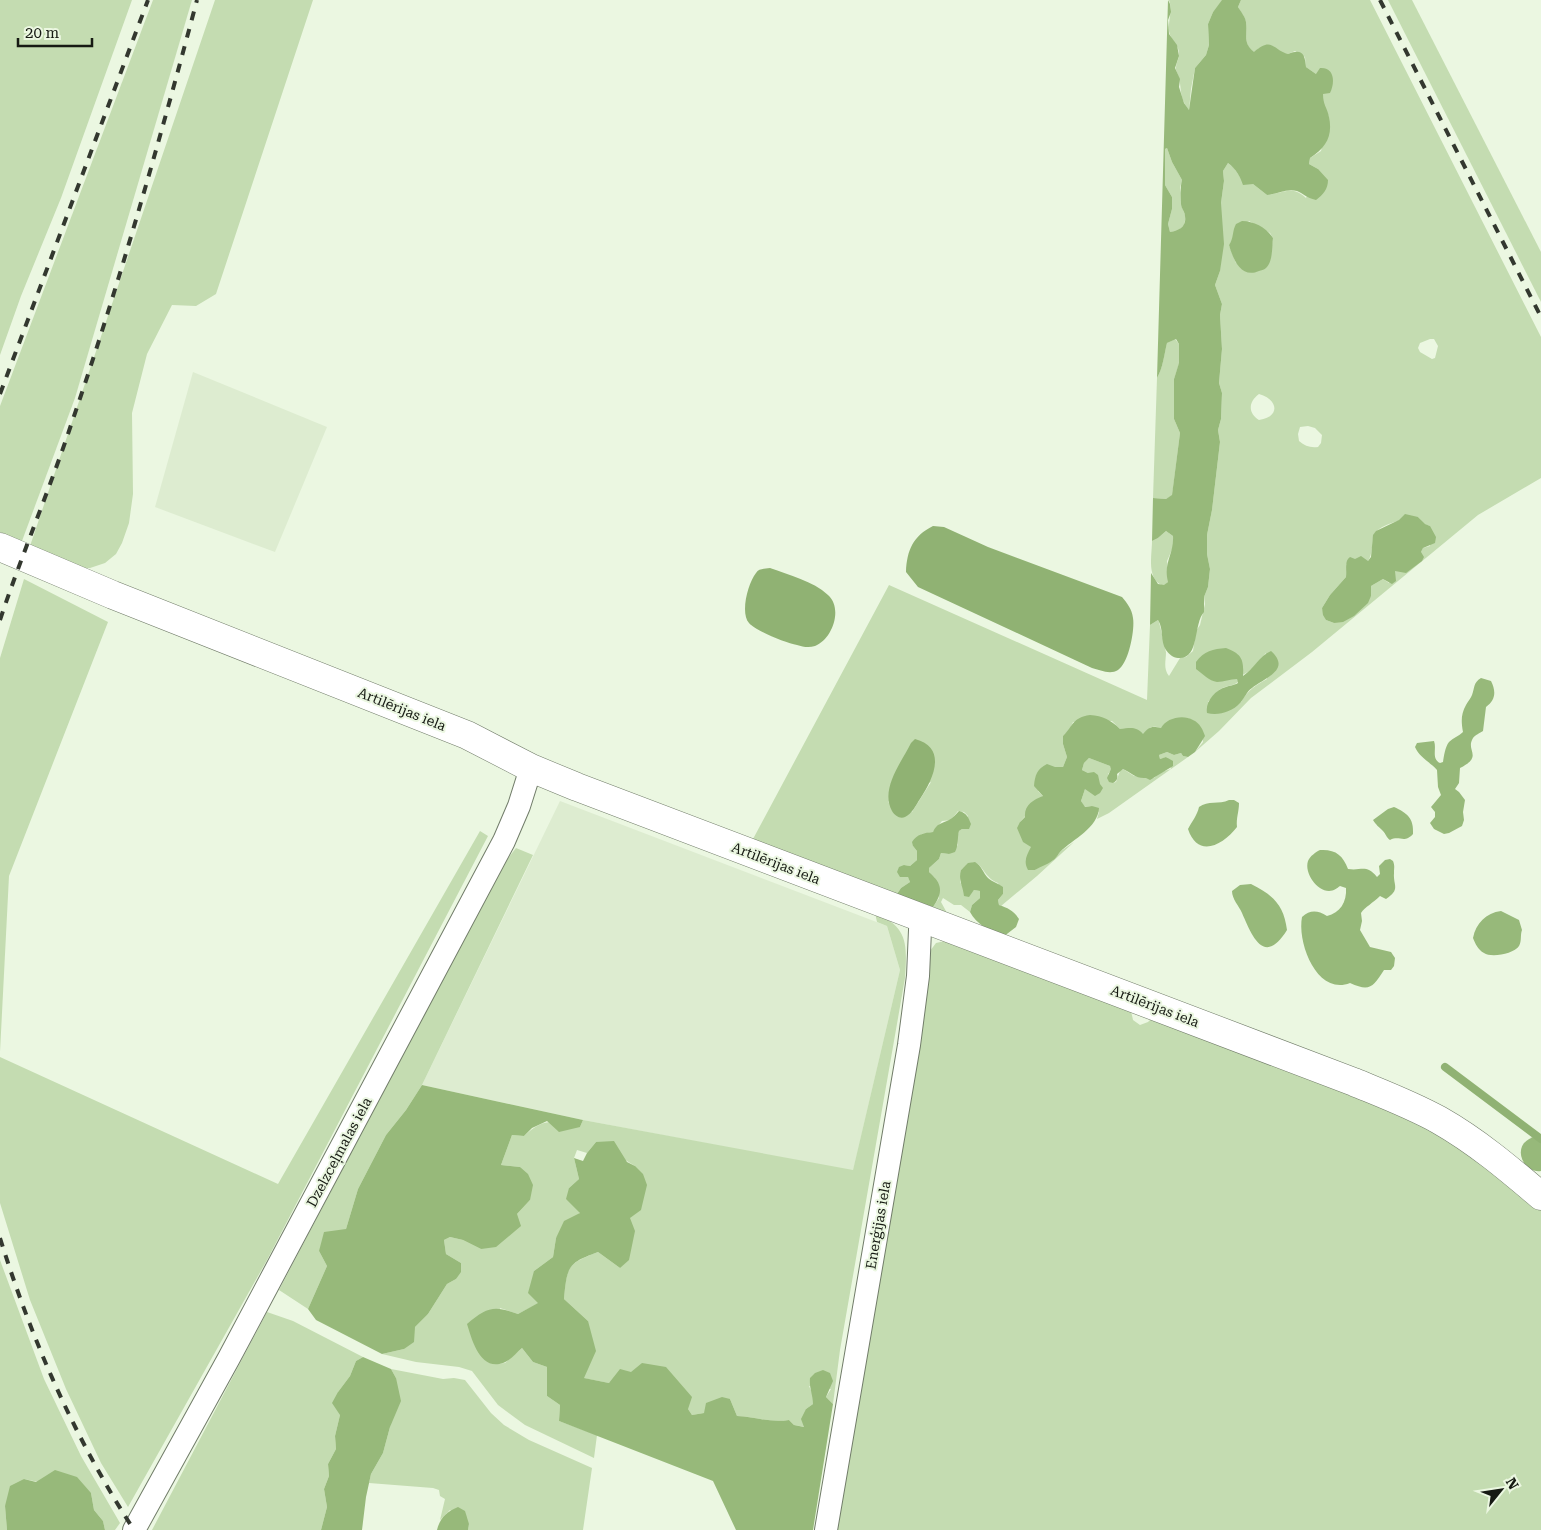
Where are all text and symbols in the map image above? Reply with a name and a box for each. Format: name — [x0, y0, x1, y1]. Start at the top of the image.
scale bar — [18, 15, 91, 47]
text: 20 m — [25, 24, 60, 42]
street label: Artilērijas iela — [356, 684, 449, 734]
street label: Artilērijas iela — [729, 839, 823, 887]
street label: Artilērijas iela — [1108, 982, 1202, 1030]
street label: Dzelzceļmalas iela — [303, 1094, 376, 1210]
street label: Enerģijas iela — [862, 1179, 894, 1270]
north arrow — [1476, 1465, 1526, 1515]
text: N — [1503, 1475, 1522, 1492]

